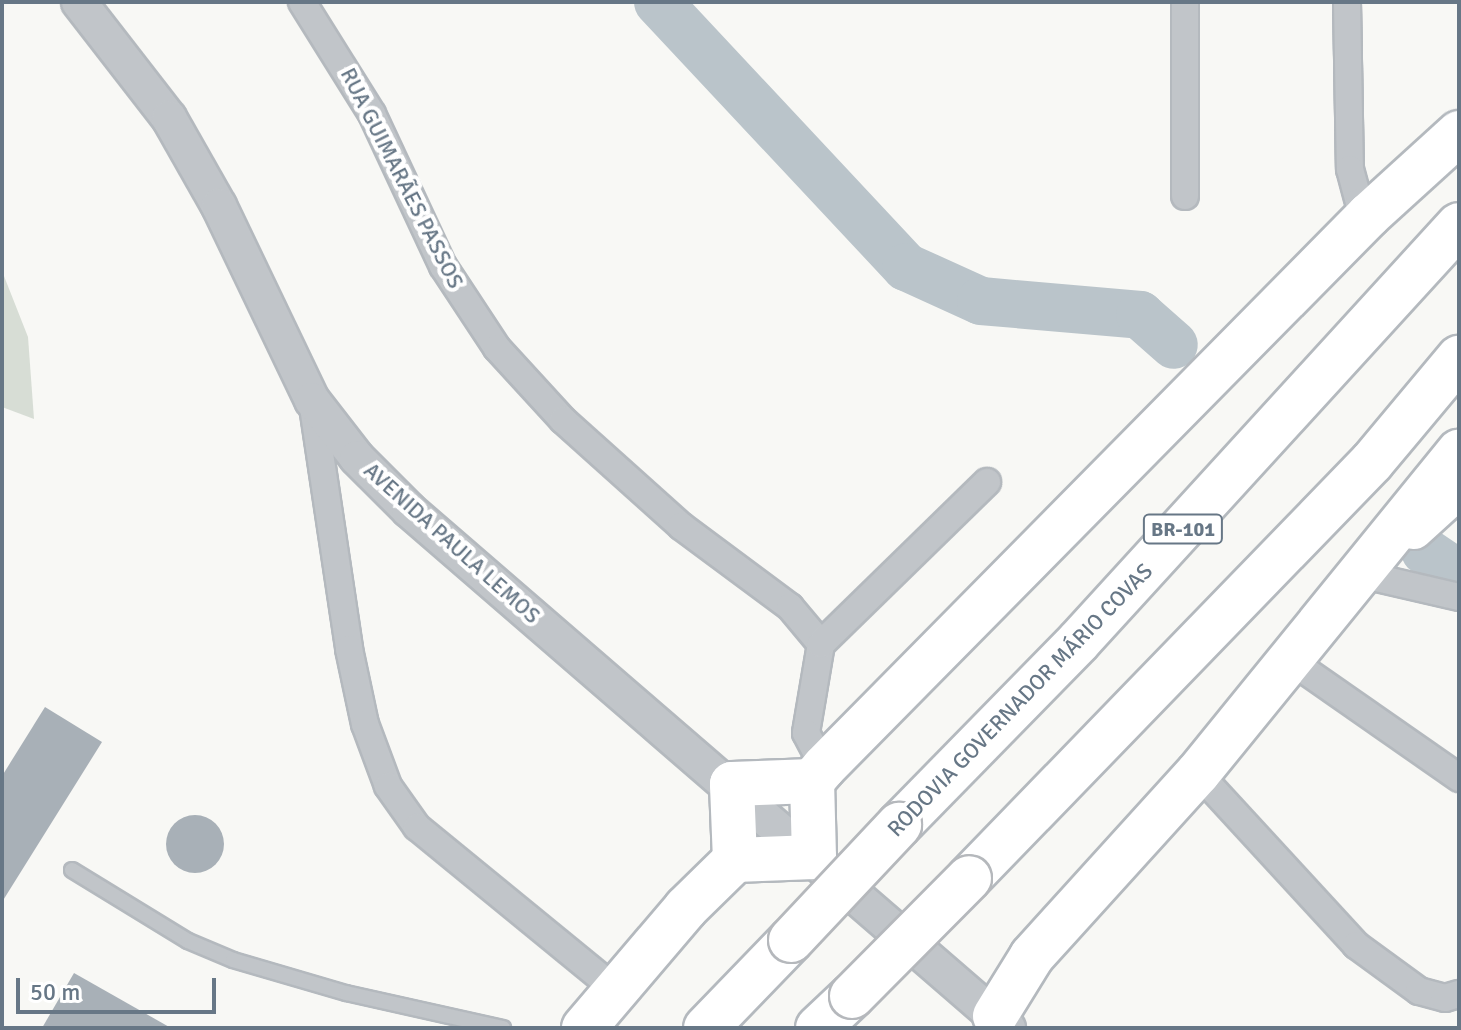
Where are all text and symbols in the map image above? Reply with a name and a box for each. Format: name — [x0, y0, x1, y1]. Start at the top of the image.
street label: RUA GUIMARÃES PASSOS — [335, 63, 469, 293]
street label: AVENIDA PAULA LEMOS — [359, 457, 545, 629]
road number: BR-101 — [1141, 513, 1225, 545]
street label: RODOVIA GOVERNADOR MÁRIO COVAS — [882, 558, 1158, 842]
scale bar — [20, 962, 220, 1012]
text: 50 m — [30, 977, 80, 1007]

